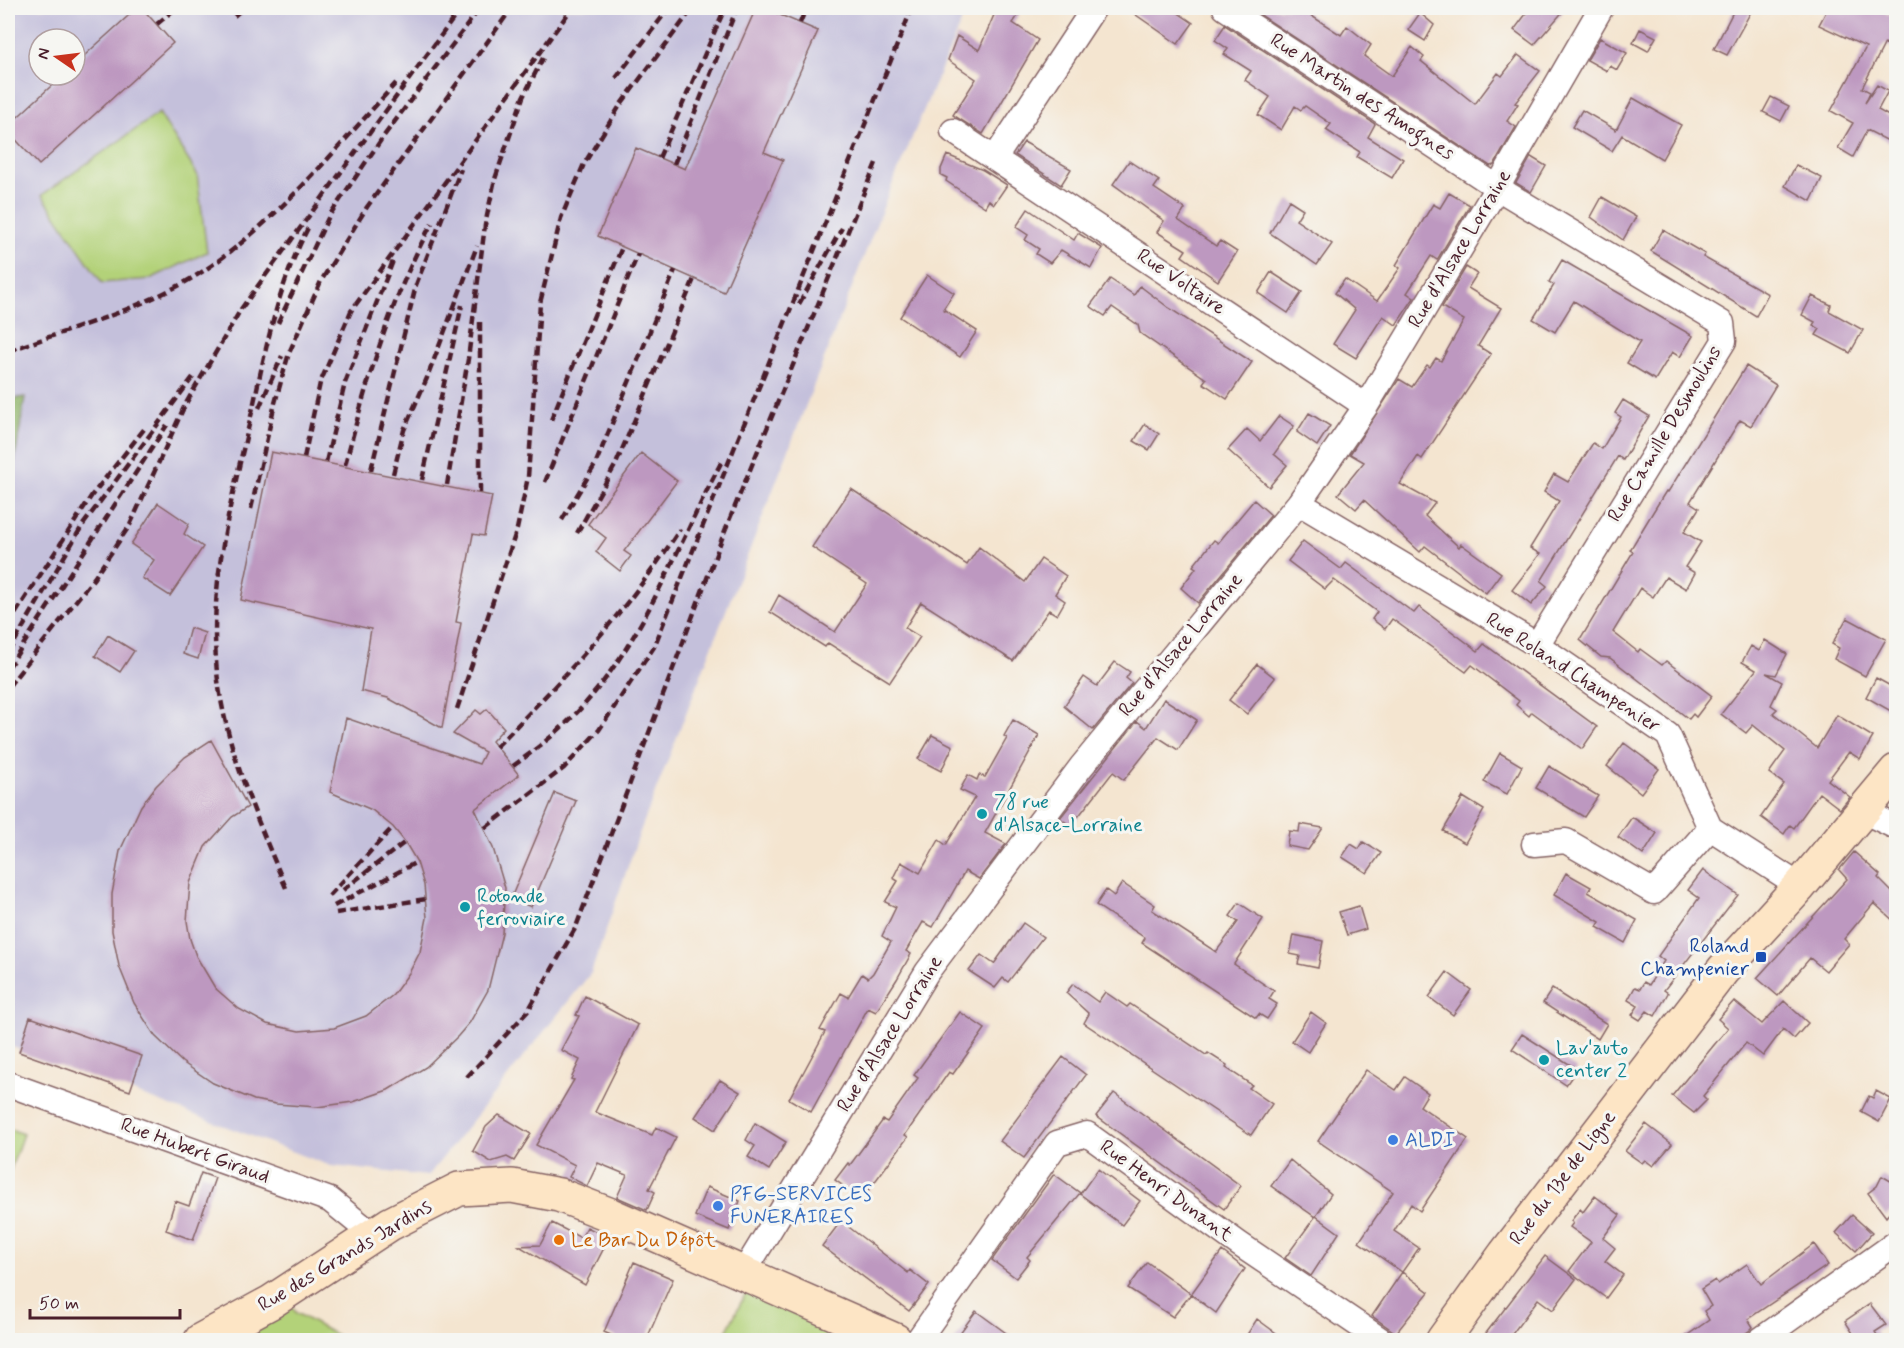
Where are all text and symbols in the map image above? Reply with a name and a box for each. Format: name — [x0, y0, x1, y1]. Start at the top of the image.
north arrow — [27, 27, 87, 87]
street label: Rue Martin des Amognes — [1263, 27, 1460, 169]
text: N — [32, 46, 55, 61]
street label: Rue d'Alsace Lorraine — [1402, 165, 1518, 333]
street label: Rue Voltaire — [1131, 242, 1231, 322]
street label: Rue Camille Desmoulins — [1602, 341, 1728, 527]
street label: Rue d'Alsace Lorraine — [1113, 567, 1249, 723]
street label: Rue Roland Champenier — [1480, 606, 1666, 740]
place label: 78 rue d'Alsace-Lorraine — [994, 789, 1143, 839]
marker: 78 rue d'Alsace-Lorraine — [975, 807, 989, 821]
place label: Rotonde ferroviaire — [477, 883, 566, 933]
marker: Rotonde ferroviaire — [458, 900, 472, 914]
place label: Roland Champenier — [1640, 933, 1750, 983]
street label: Rue d'Alsace Lorraine — [831, 950, 949, 1118]
marker: Roland Champenier — [1754, 950, 1768, 964]
place label: Lav'auto center 2 — [1556, 1035, 1628, 1085]
marker: Lav'auto center 2 — [1537, 1053, 1551, 1067]
street label: Rue du 13e de Ligne — [1503, 1105, 1623, 1251]
street label: Rue Hubert Giraud — [117, 1112, 273, 1190]
place label: ALDI — [1405, 1127, 1455, 1154]
marker: ALDI — [1386, 1133, 1400, 1147]
street label: Rue Henri Dunant — [1094, 1134, 1238, 1249]
place label: PFG-SERVICES FUNERAIRES — [730, 1181, 872, 1231]
street label: Rue des Grands Jardins — [253, 1193, 437, 1319]
marker: PFG-SERVICES FUNERAIRES — [711, 1199, 725, 1213]
place label: Le Bar Du Dépôt — [571, 1227, 716, 1254]
marker: Le Bar Du Dépôt — [552, 1233, 566, 1247]
scale bar — [30, 1282, 180, 1320]
text: 50 m — [39, 1292, 79, 1316]

